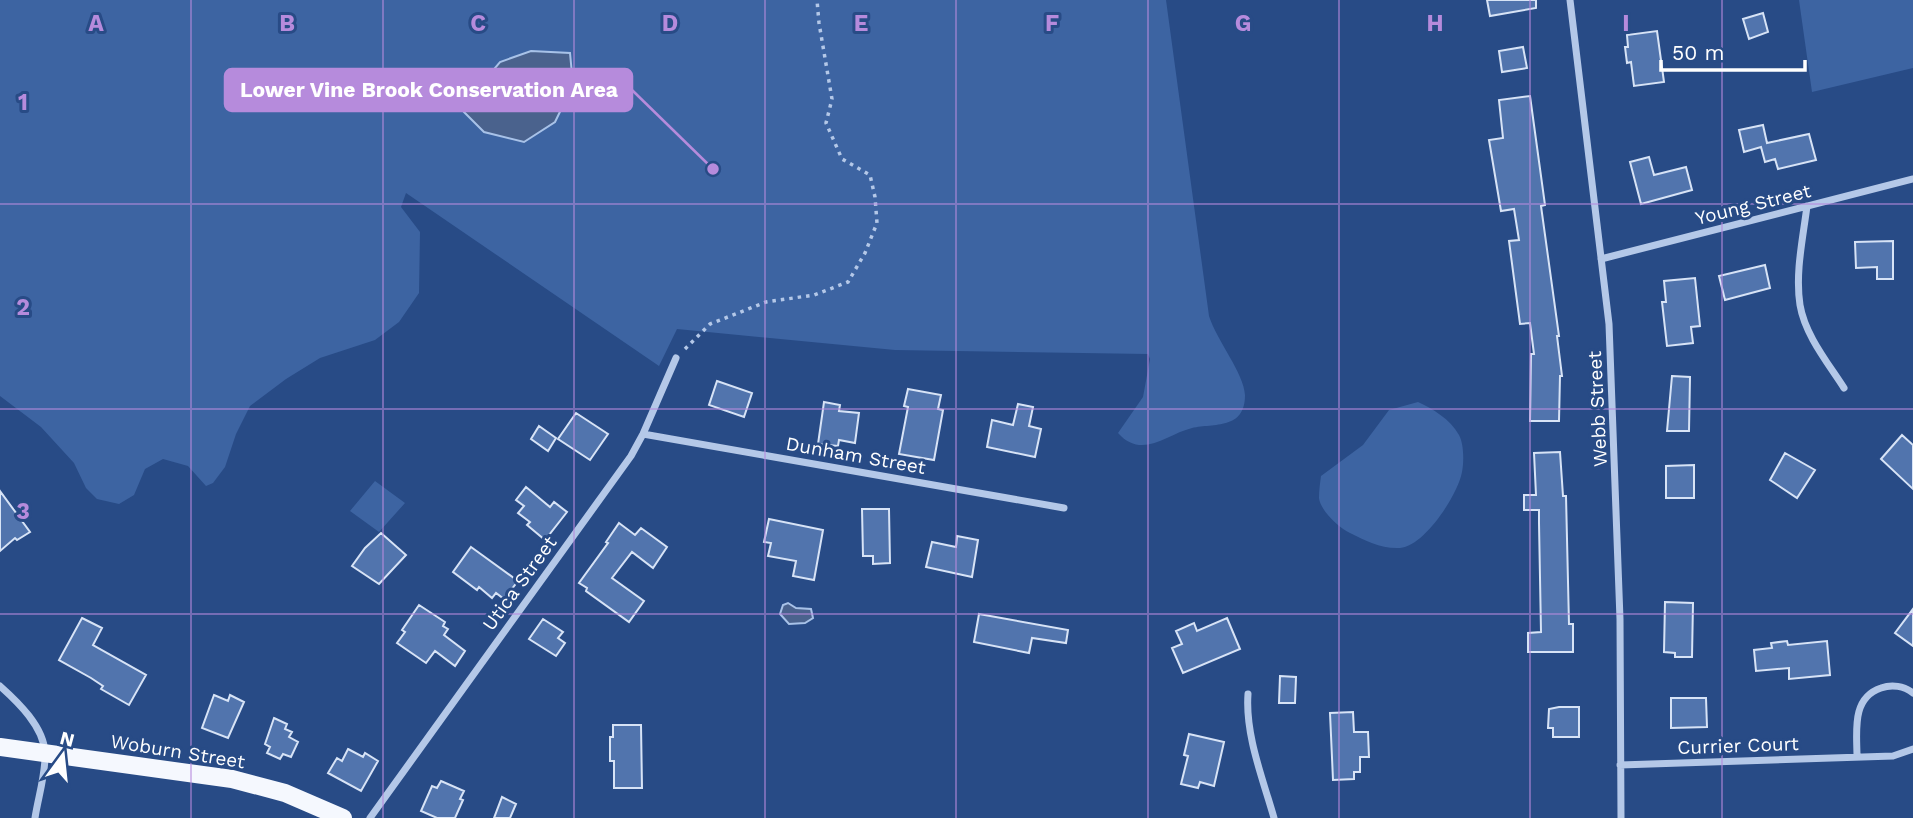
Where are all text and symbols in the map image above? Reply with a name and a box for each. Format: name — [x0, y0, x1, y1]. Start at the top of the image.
text: A — [88, 10, 104, 37]
text: B — [279, 10, 295, 37]
text: C — [470, 10, 486, 37]
text: D — [662, 10, 678, 37]
text: E — [854, 10, 868, 37]
text: F — [1045, 10, 1059, 37]
text: G — [1235, 10, 1251, 37]
text: H — [1426, 10, 1444, 37]
text: I — [1622, 10, 1630, 37]
scale bar — [1661, 28, 1804, 72]
text: 50 m — [1672, 40, 1724, 65]
callout: Lower Vine Brook Conservation Area — [225, 69, 632, 111]
text: Lower Vine Brook Conservation Area — [240, 77, 619, 102]
text: 1 — [18, 89, 28, 116]
street label: Young Street — [1693, 179, 1813, 230]
text: 2 — [16, 294, 30, 321]
street label: Webb Street — [1583, 350, 1612, 468]
street label: Dunham Street — [784, 432, 928, 479]
text: 3 — [16, 498, 30, 525]
street label: Utica Street — [477, 532, 561, 635]
north arrow — [28, 720, 98, 790]
text: N — [57, 726, 77, 752]
street label: Woburn Street — [109, 730, 247, 773]
street label: Currier Court — [1677, 732, 1799, 759]

